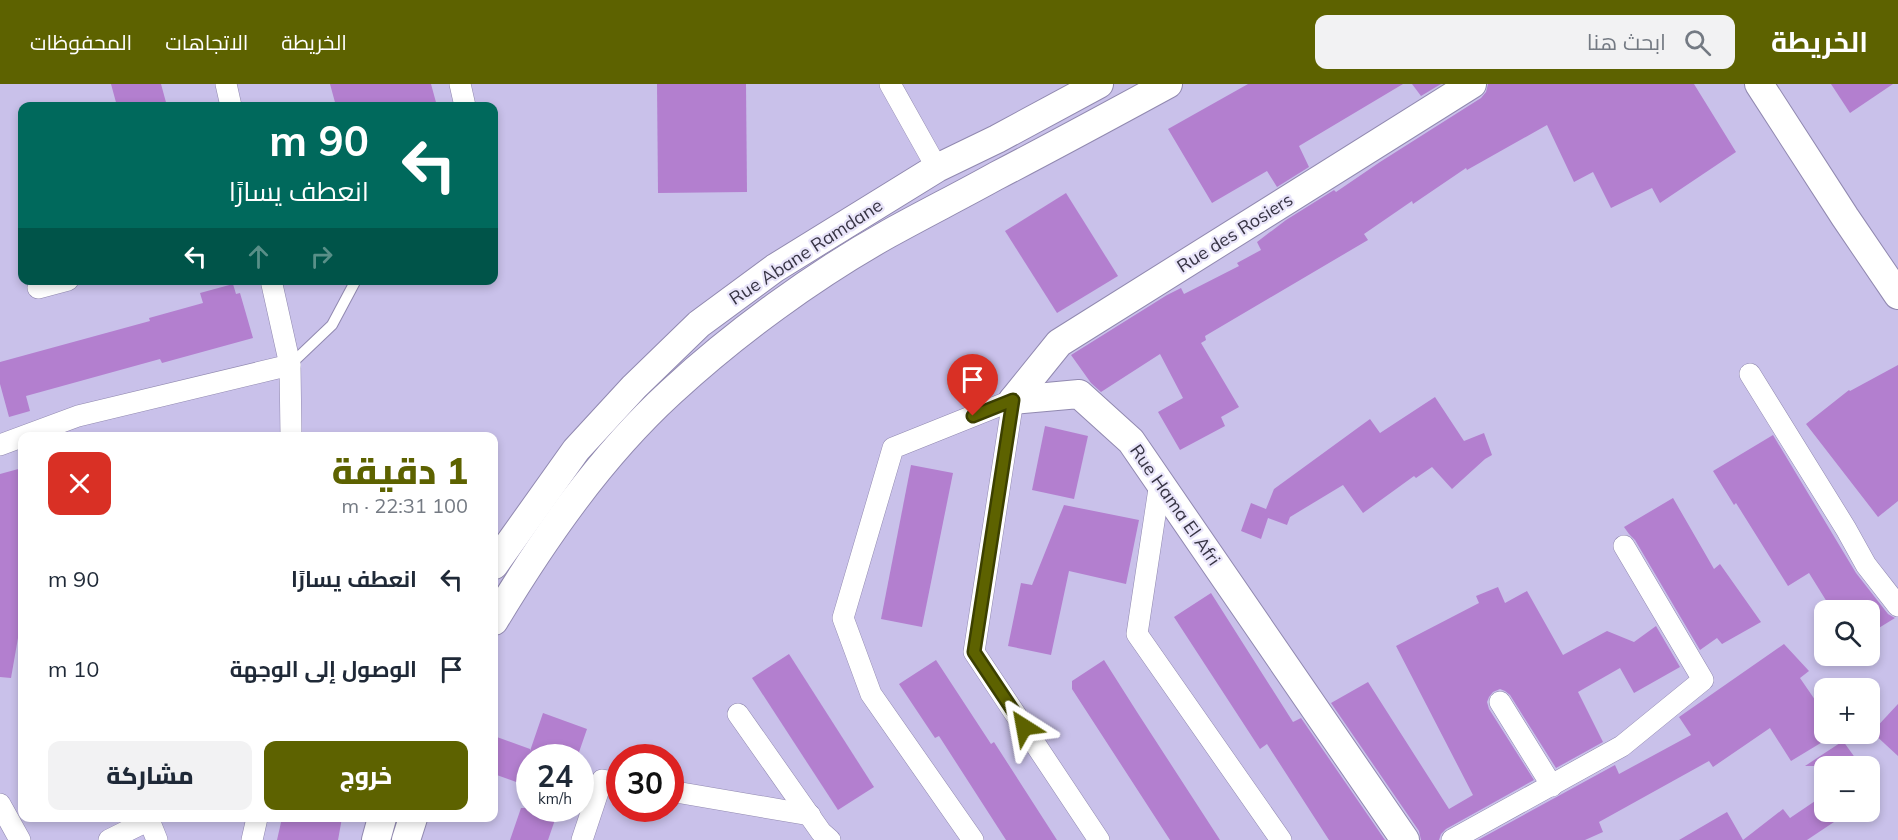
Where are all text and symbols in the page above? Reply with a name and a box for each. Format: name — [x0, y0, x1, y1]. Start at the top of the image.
search box — [1315, 15, 1735, 69]
text: الخريطة — [1771, 24, 1868, 59]
icon: search — [1681, 26, 1714, 59]
text: ابحث هنا — [1587, 28, 1666, 56]
text: المحفوظات — [30, 29, 132, 55]
text: الاتجاهات — [165, 29, 248, 55]
text: الخريطة — [281, 29, 347, 55]
text: 90 m — [269, 114, 369, 167]
icon: left — [390, 126, 468, 204]
text: انعطف يسارًا — [229, 174, 369, 208]
street label: Rue des Rosiers — [1172, 188, 1297, 277]
street label: Rue Abane Ramdane — [725, 193, 887, 310]
icon: left — [179, 240, 212, 273]
icon: ahead — [242, 240, 275, 273]
icon: right — [305, 240, 338, 273]
pin — [947, 354, 998, 416]
icon: arrive — [956, 363, 989, 396]
street label: Rue Hama El Afri — [1125, 440, 1226, 570]
text: 1 دقيقة — [332, 448, 468, 493]
button: close — [48, 452, 111, 515]
text: 100 m · 22:31 — [342, 493, 468, 518]
icon: left — [435, 563, 468, 596]
text: 90 m — [48, 565, 99, 593]
text: انعطف يسارًا — [291, 565, 417, 593]
map controls — [1814, 600, 1880, 822]
button: search — [1814, 600, 1880, 666]
icon: arrive — [435, 653, 468, 686]
text: 10 m — [48, 655, 99, 683]
text: الوصول إلى الوجهة — [230, 655, 417, 683]
button: + — [1814, 678, 1880, 744]
position arrow — [992, 695, 1056, 759]
button: مشاركة — [48, 741, 252, 810]
button: خروج — [264, 741, 468, 810]
speed limit sign: 30 — [606, 744, 684, 822]
button: − — [1814, 756, 1880, 822]
text: 24 — [537, 757, 573, 795]
text: km/h — [538, 789, 572, 808]

